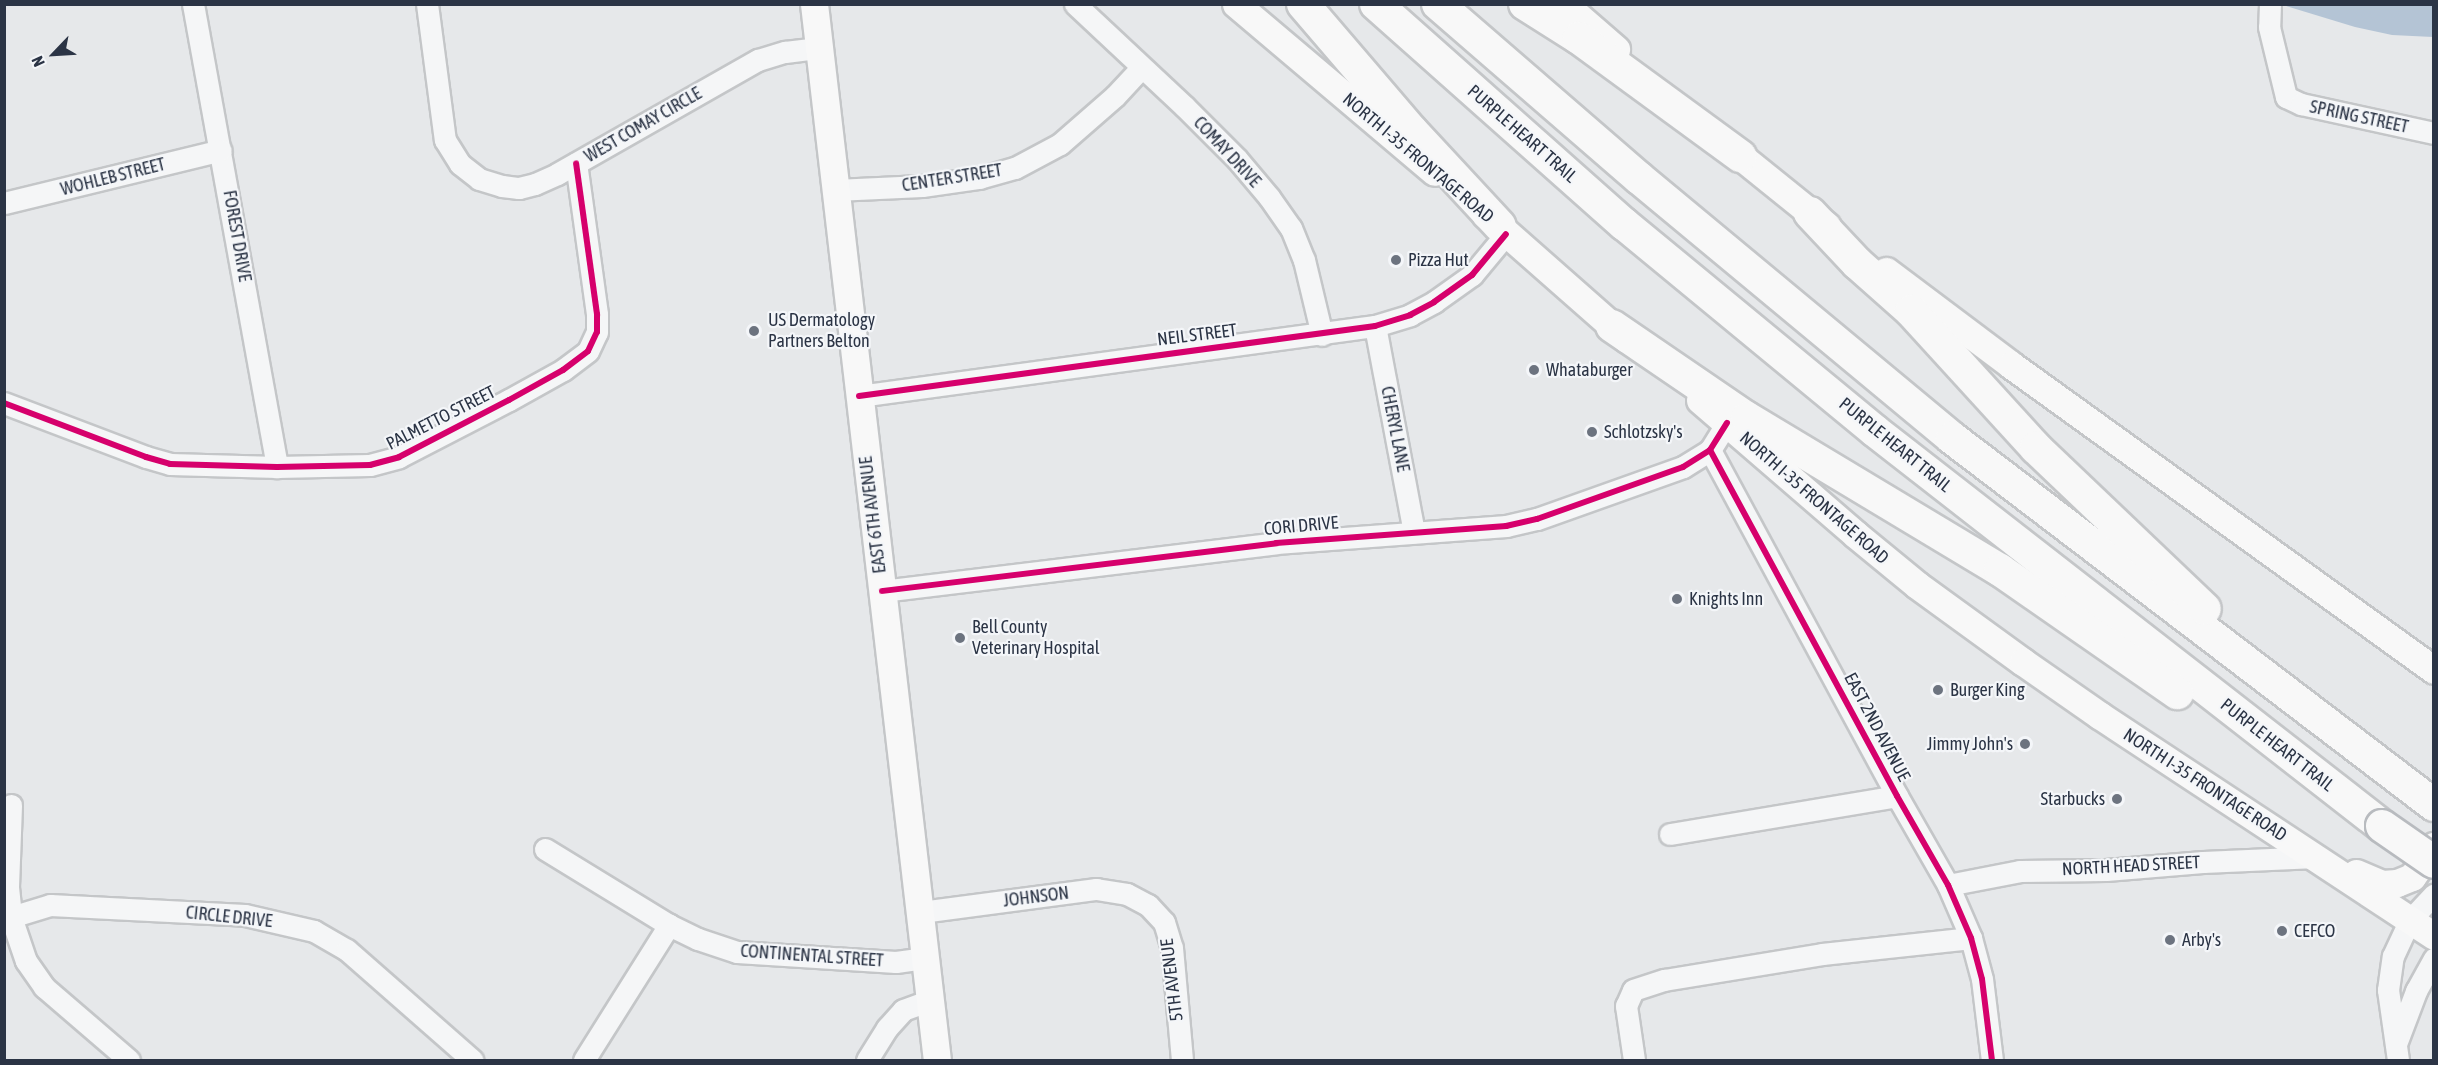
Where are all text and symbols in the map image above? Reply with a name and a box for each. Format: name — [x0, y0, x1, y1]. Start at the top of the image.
north arrow — [24, 24, 84, 84]
text: N — [28, 54, 48, 70]
street label: PURPLE HEART TRAIL — [1463, 81, 1581, 187]
street label: WEST COMAY CIRCLE — [581, 83, 705, 167]
street label: NORTH I-35 FRONTAGE ROAD — [1338, 88, 1498, 228]
street label: SPRING STREET — [2308, 96, 2410, 138]
street label: COMAY DRIVE — [1189, 112, 1265, 192]
street label: WOHLEB STREET — [58, 154, 168, 200]
street label: CENTER STREET — [900, 159, 1004, 197]
street label: FOREST DRIVE — [218, 189, 256, 283]
place label: Pizza Hut — [1408, 249, 1469, 271]
marker: Pizza Hut — [1389, 253, 1403, 267]
place label: US Dermatology Partners Belton — [768, 310, 875, 352]
street label: NEIL STREET — [1156, 319, 1238, 351]
marker: US Dermatology Partners Belton — [745, 322, 763, 340]
place label: Whataburger — [1546, 359, 1633, 381]
marker: Whataburger — [1527, 363, 1541, 377]
street label: PALMETTO STREET — [383, 381, 499, 455]
street label: CHERYL LANE — [1376, 384, 1414, 474]
street label: PURPLE HEART TRAIL — [1835, 393, 1955, 497]
place label: Schlotzsky's — [1604, 421, 1683, 443]
marker: Schlotzsky's — [1585, 425, 1599, 439]
street label: NORTH I-35 FRONTAGE ROAD — [1735, 427, 1893, 569]
street label: EAST 6TH AVENUE — [855, 455, 891, 575]
street label: CORI DRIVE — [1263, 512, 1339, 540]
place label: Knights Inn — [1689, 588, 1763, 610]
marker: Knights Inn — [1670, 592, 1684, 606]
place label: Bell County Veterinary Hospital — [972, 617, 1100, 660]
marker: Bell County Veterinary Hospital — [953, 631, 967, 645]
street label: EAST 2ND AVENUE — [1839, 669, 1915, 785]
place label: Burger King — [1950, 679, 2025, 701]
marker: Burger King — [1931, 683, 1945, 697]
street label: PURPLE HEART TRAIL — [2216, 694, 2338, 796]
street label: NORTH I-35 FRONTAGE ROAD — [2119, 724, 2291, 846]
place label: Jimmy John's — [1927, 733, 2013, 755]
marker: Jimmy John's — [2018, 737, 2032, 751]
place label: Starbucks — [2040, 788, 2105, 810]
marker: Starbucks — [2110, 792, 2124, 806]
street label: NORTH HEAD STREET — [2061, 852, 2201, 880]
street label: JOHNSON — [1002, 882, 1070, 912]
street label: CIRCLE DRIVE — [185, 902, 273, 932]
place label: CEFCO — [2294, 920, 2335, 942]
marker: CEFCO — [2275, 924, 2289, 938]
place label: Arby's — [2182, 929, 2221, 951]
marker: Arby's — [2163, 933, 2177, 947]
street label: 5TH AVENUE — [1156, 937, 1188, 1023]
street label: CONTINENTAL STREET — [740, 940, 884, 972]

